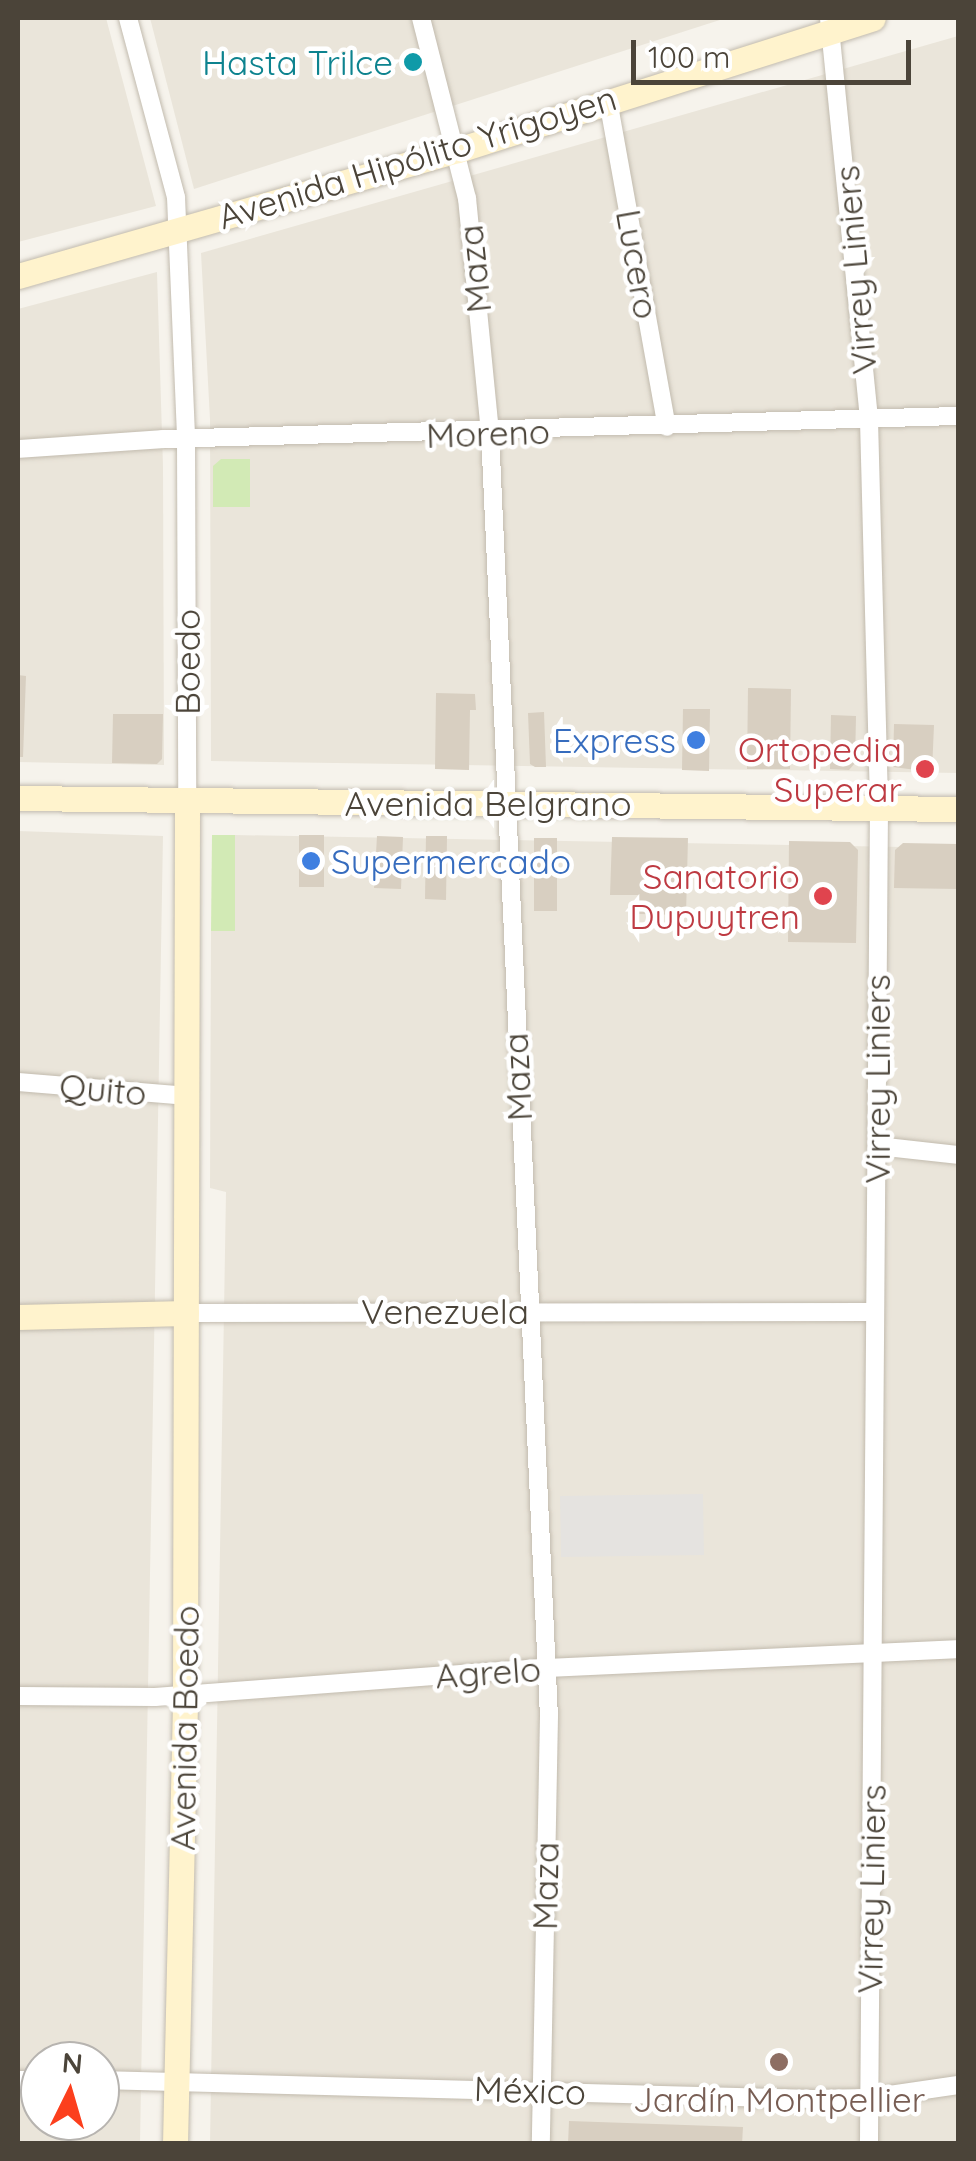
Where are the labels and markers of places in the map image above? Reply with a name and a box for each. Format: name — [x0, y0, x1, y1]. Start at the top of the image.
place label: Hasta Trilce — [202, 41, 393, 83]
marker: Hasta Trilce — [402, 51, 424, 73]
place label: Express — [553, 719, 676, 761]
place label: Ortopedia Superar — [738, 728, 902, 810]
marker: Express — [685, 729, 707, 751]
marker: Ortopedia Superar — [912, 756, 938, 782]
place label: Supermercado — [331, 840, 571, 882]
marker: Supermercado — [300, 850, 322, 872]
place label: Sanatorio Dupuytren — [629, 855, 800, 937]
marker: Sanatorio Dupuytren — [810, 883, 836, 909]
marker: Jardín Montpellier — [768, 2051, 790, 2073]
place label: Jardín Montpellier — [633, 2078, 925, 2120]

